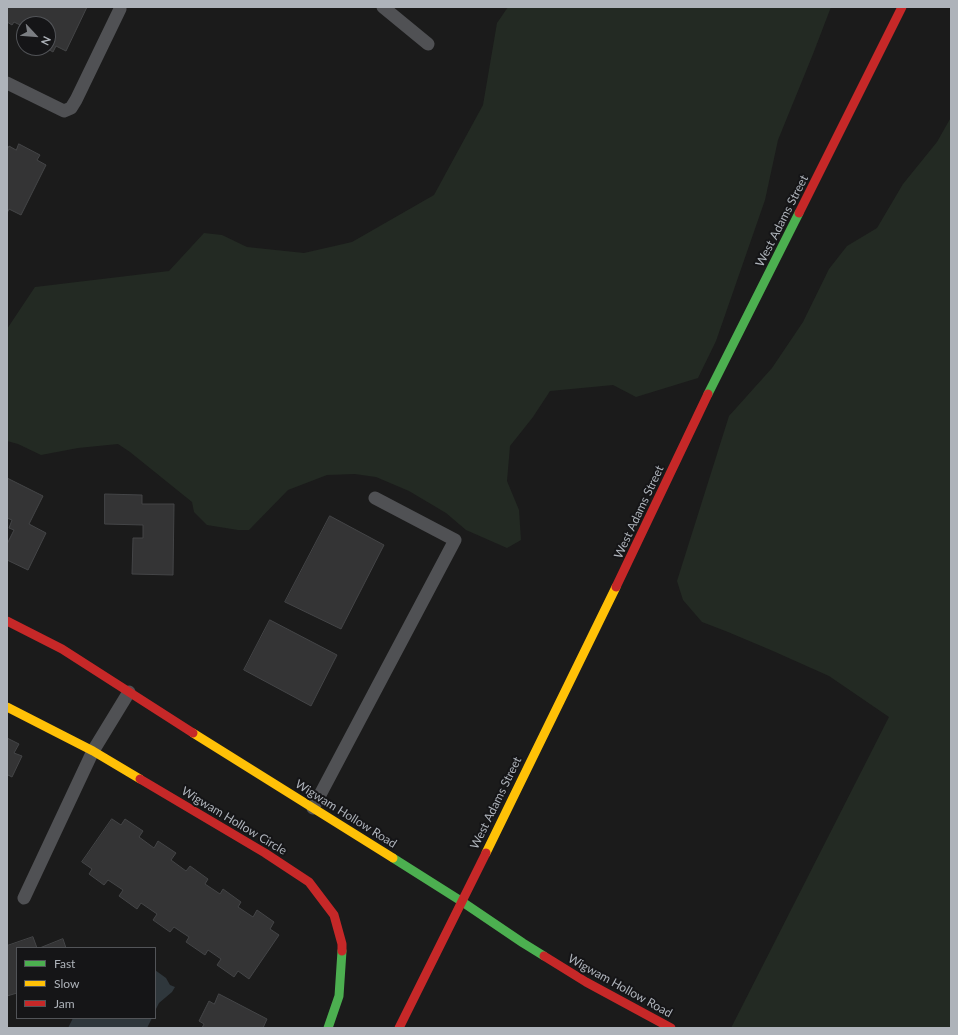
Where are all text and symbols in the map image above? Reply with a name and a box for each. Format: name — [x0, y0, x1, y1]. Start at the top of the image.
north arrow — [16, 16, 56, 56]
text: N — [39, 34, 54, 48]
street label: West Adams Street — [753, 173, 811, 269]
street label: West Adams Street — [611, 463, 667, 561]
street label: West Adams Street — [467, 754, 525, 852]
street label: Wigwam Hollow Road — [293, 777, 399, 851]
street label: Wigwam Hollow Circle — [179, 784, 289, 858]
legend — [16, 947, 156, 1019]
street label: Wigwam Hollow Road — [565, 951, 675, 1021]
text: Fast — [54, 956, 75, 971]
text: Slow — [54, 976, 79, 991]
text: Jam — [54, 996, 75, 1011]

